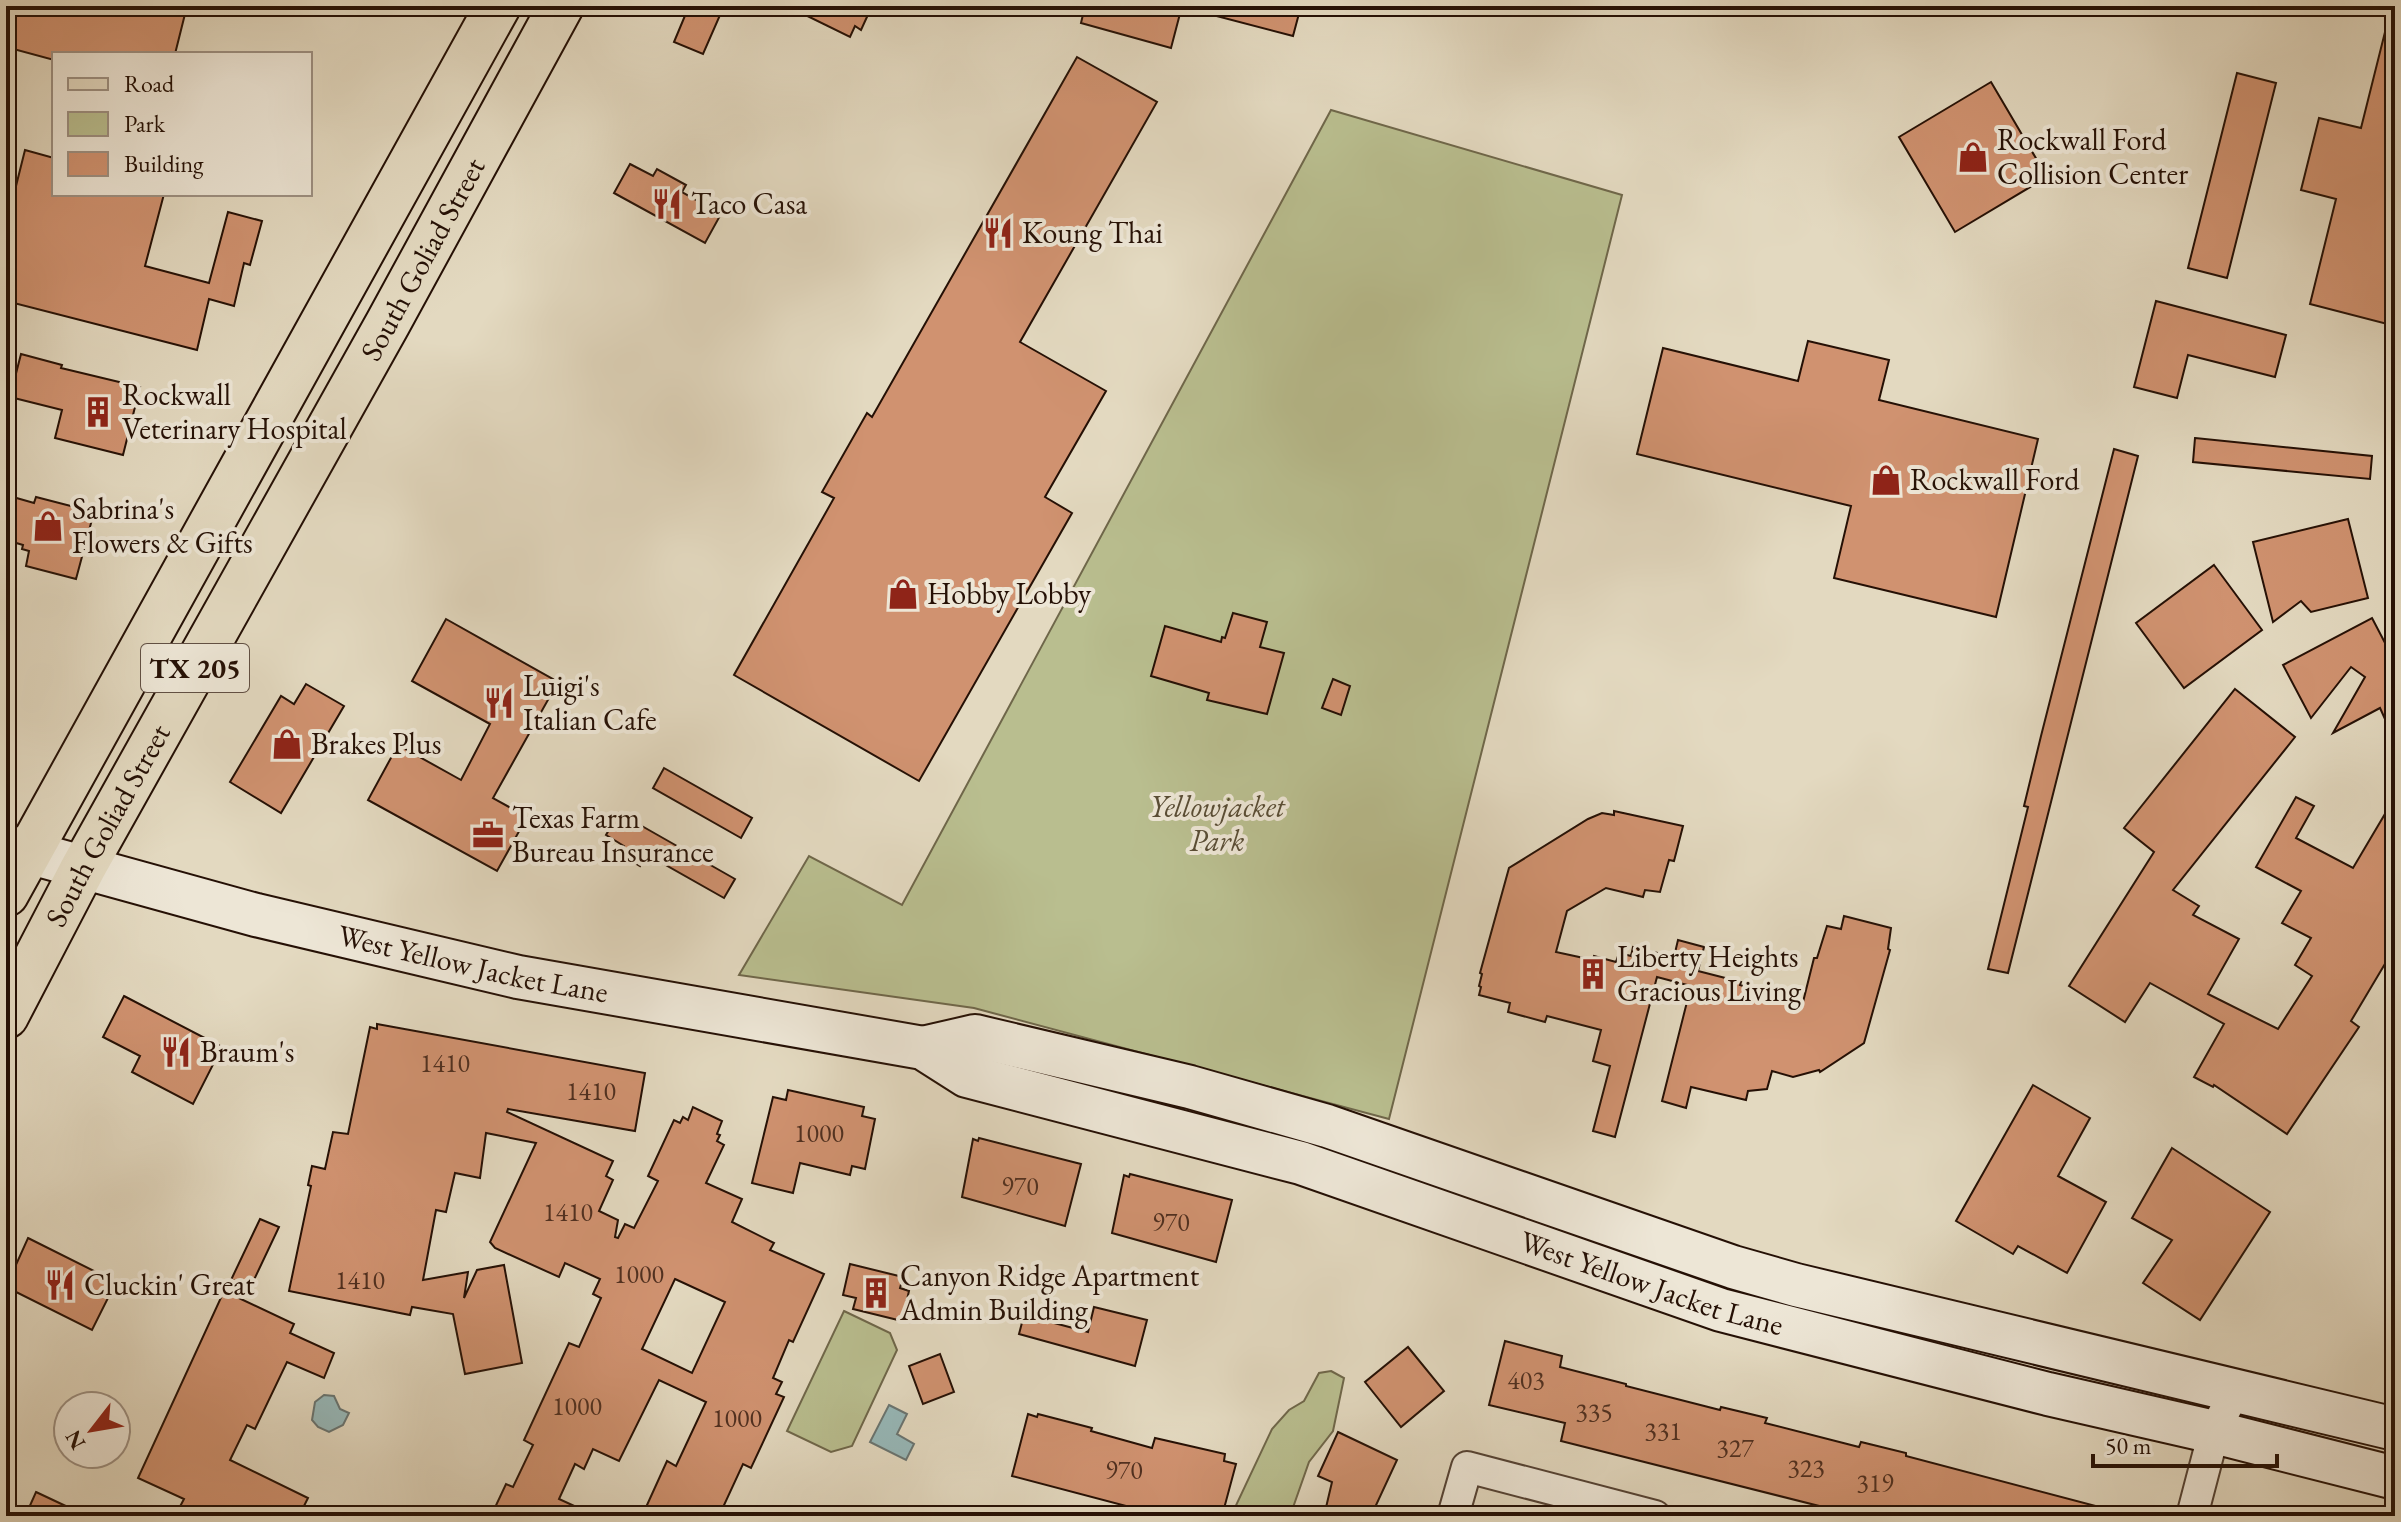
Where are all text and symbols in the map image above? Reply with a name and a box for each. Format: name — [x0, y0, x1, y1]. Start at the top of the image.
legend — [52, 52, 312, 196]
text: Road — [124, 68, 175, 99]
text: Park — [124, 108, 166, 139]
place label: Rockwall Ford Collision Center — [1997, 120, 2188, 193]
shop icon: Rockwall Ford Collision Center — [1956, 140, 1990, 174]
text: Building — [124, 148, 204, 179]
street label: South Goliad Street — [351, 150, 494, 367]
place label: Taco Casa — [691, 184, 807, 223]
restaurant icon: Taco Casa — [650, 187, 684, 221]
place label: Koung Thai — [1022, 213, 1163, 252]
restaurant icon: Koung Thai — [981, 216, 1015, 250]
place label: Rockwall Veterinary Hospital — [122, 375, 347, 448]
building icon: Rockwall Veterinary Hospital — [81, 395, 115, 429]
place label: Rockwall Ford — [1910, 460, 2080, 499]
shop icon: Rockwall Ford — [1869, 463, 1903, 497]
place label: Sabrina's Flowers & Gifts — [72, 489, 253, 562]
shop icon: Sabrina's Flowers & Gifts — [31, 509, 65, 543]
place label: Hobby Lobby — [927, 574, 1092, 613]
shop icon: Hobby Lobby — [886, 577, 920, 611]
road number: TX 205 — [141, 644, 249, 692]
place label: Luigi's Italian Cafe — [523, 666, 657, 739]
restaurant icon: Luigi's Italian Cafe — [482, 686, 516, 720]
street label: South Goliad Street — [36, 716, 179, 933]
place label: Brakes Plus — [311, 724, 441, 763]
shop icon: Brakes Plus — [270, 727, 304, 761]
park label: Yellowjacket Park — [1149, 787, 1286, 860]
place label: Texas Farm Bureau Insurance — [512, 798, 714, 871]
office icon: Texas Farm Bureau Insurance — [471, 818, 505, 852]
street label: West Yellow Jacket Lane — [334, 915, 611, 1011]
place label: Liberty Heights Gracious Living — [1617, 937, 1802, 1010]
building icon: Liberty Heights Gracious Living — [1576, 957, 1610, 991]
place label: Braum's — [200, 1032, 294, 1071]
restaurant icon: Braum's — [159, 1035, 193, 1069]
house number: 1410 — [420, 1046, 470, 1080]
house number: 1410 — [566, 1074, 616, 1108]
house number: 1000 — [794, 1116, 844, 1150]
house number: 970 — [1001, 1169, 1039, 1203]
house number: 1410 — [543, 1195, 593, 1229]
house number: 970 — [1152, 1205, 1190, 1239]
street label: West Yellow Jacket Lane — [1515, 1221, 1788, 1344]
place label: Canyon Ridge Apartment Admin Building — [899, 1256, 1200, 1329]
house number: 1000 — [614, 1257, 664, 1291]
house number: 1410 — [335, 1263, 385, 1297]
place label: Cluckin' Great — [84, 1265, 255, 1304]
restaurant icon: Cluckin' Great — [43, 1268, 77, 1302]
building icon: Canyon Ridge Apartment Admin Building — [859, 1276, 893, 1310]
house number: 403 — [1507, 1363, 1545, 1397]
house number: 1000 — [552, 1389, 602, 1423]
north arrow — [52, 1390, 132, 1470]
house number: 335 — [1575, 1395, 1613, 1429]
house number: 1000 — [712, 1401, 762, 1435]
house number: 331 — [1644, 1414, 1682, 1448]
scale bar — [2093, 1418, 2277, 1468]
text: N — [58, 1425, 92, 1455]
text: 50 m — [2105, 1430, 2152, 1461]
house number: 327 — [1716, 1431, 1754, 1465]
house number: 323 — [1787, 1451, 1825, 1485]
house number: 970 — [1105, 1453, 1143, 1487]
house number: 319 — [1856, 1466, 1894, 1500]

